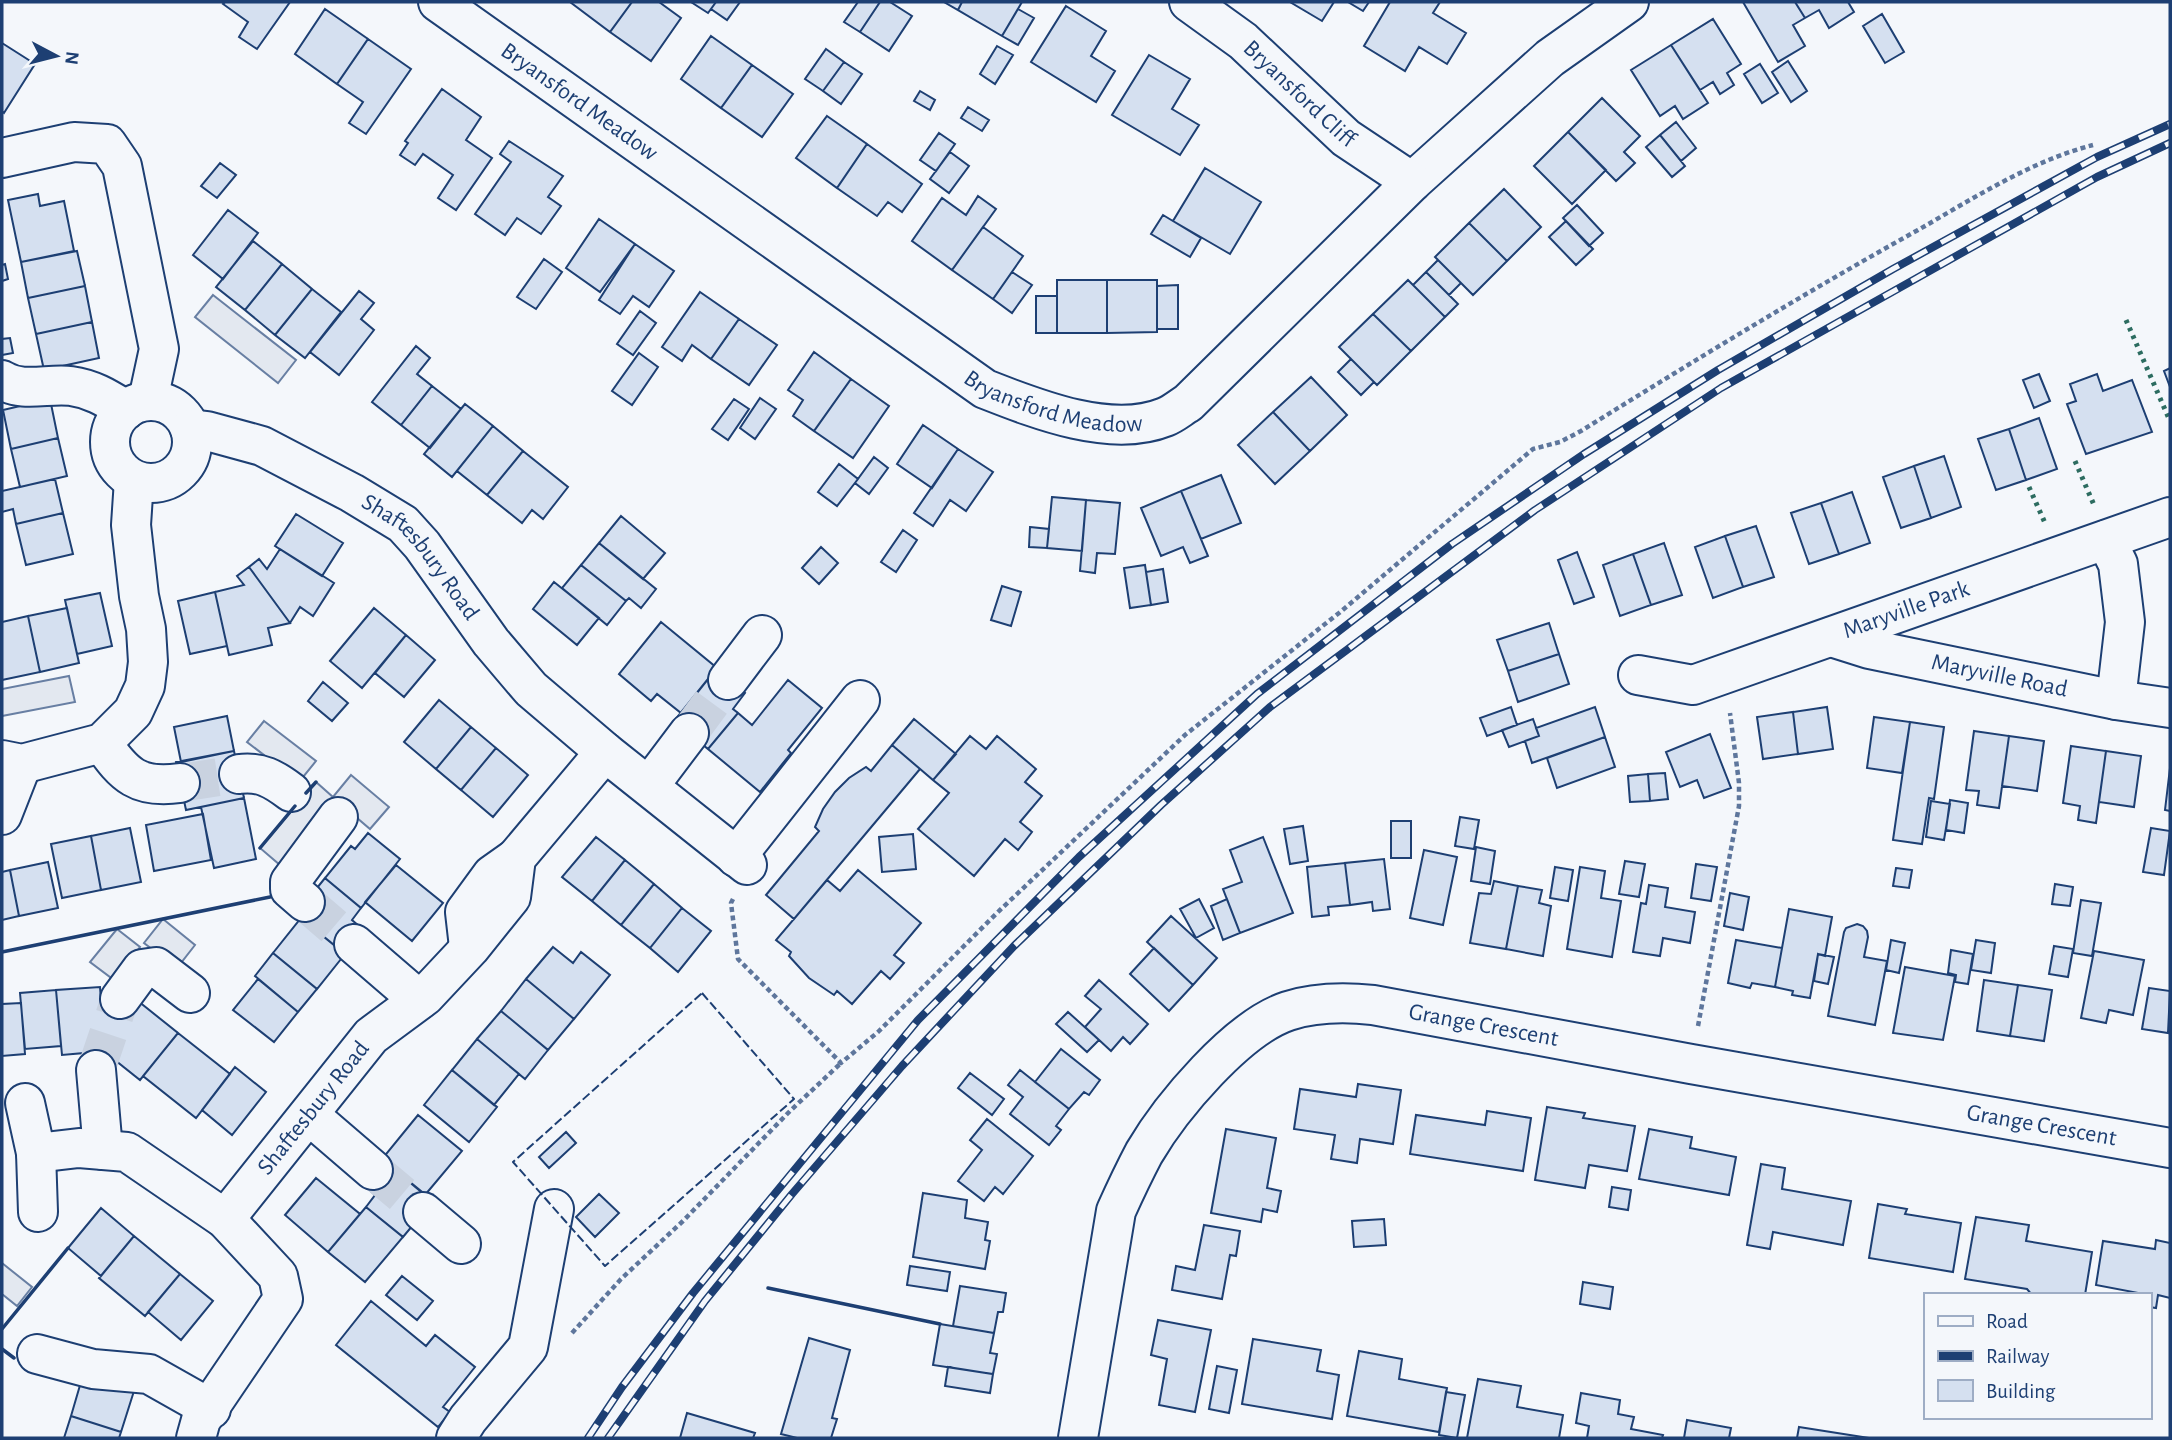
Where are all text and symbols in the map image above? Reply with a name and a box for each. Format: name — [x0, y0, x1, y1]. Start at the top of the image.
north arrow — [21, 21, 91, 91]
street label: Bryansford Cliff — [1239, 36, 1361, 153]
street label: Bryansford Meadow — [496, 38, 662, 165]
text: N — [61, 50, 82, 66]
street label: Bryansford Meadow — [959, 366, 1144, 437]
street label: Shaftesbury Road — [357, 490, 483, 625]
street label: Maryville Park — [1840, 577, 1973, 643]
street label: Maryville Road — [1929, 650, 2070, 702]
street label: Grange Crescent — [1407, 1000, 1560, 1051]
street label: Shaftesbury Road — [253, 1037, 374, 1179]
street label: Grange Crescent — [1965, 1101, 2119, 1150]
legend — [1924, 1293, 2151, 1419]
text: Road — [1986, 1311, 2028, 1332]
text: Railway — [1986, 1346, 2049, 1367]
text: Building — [1986, 1381, 2056, 1402]

